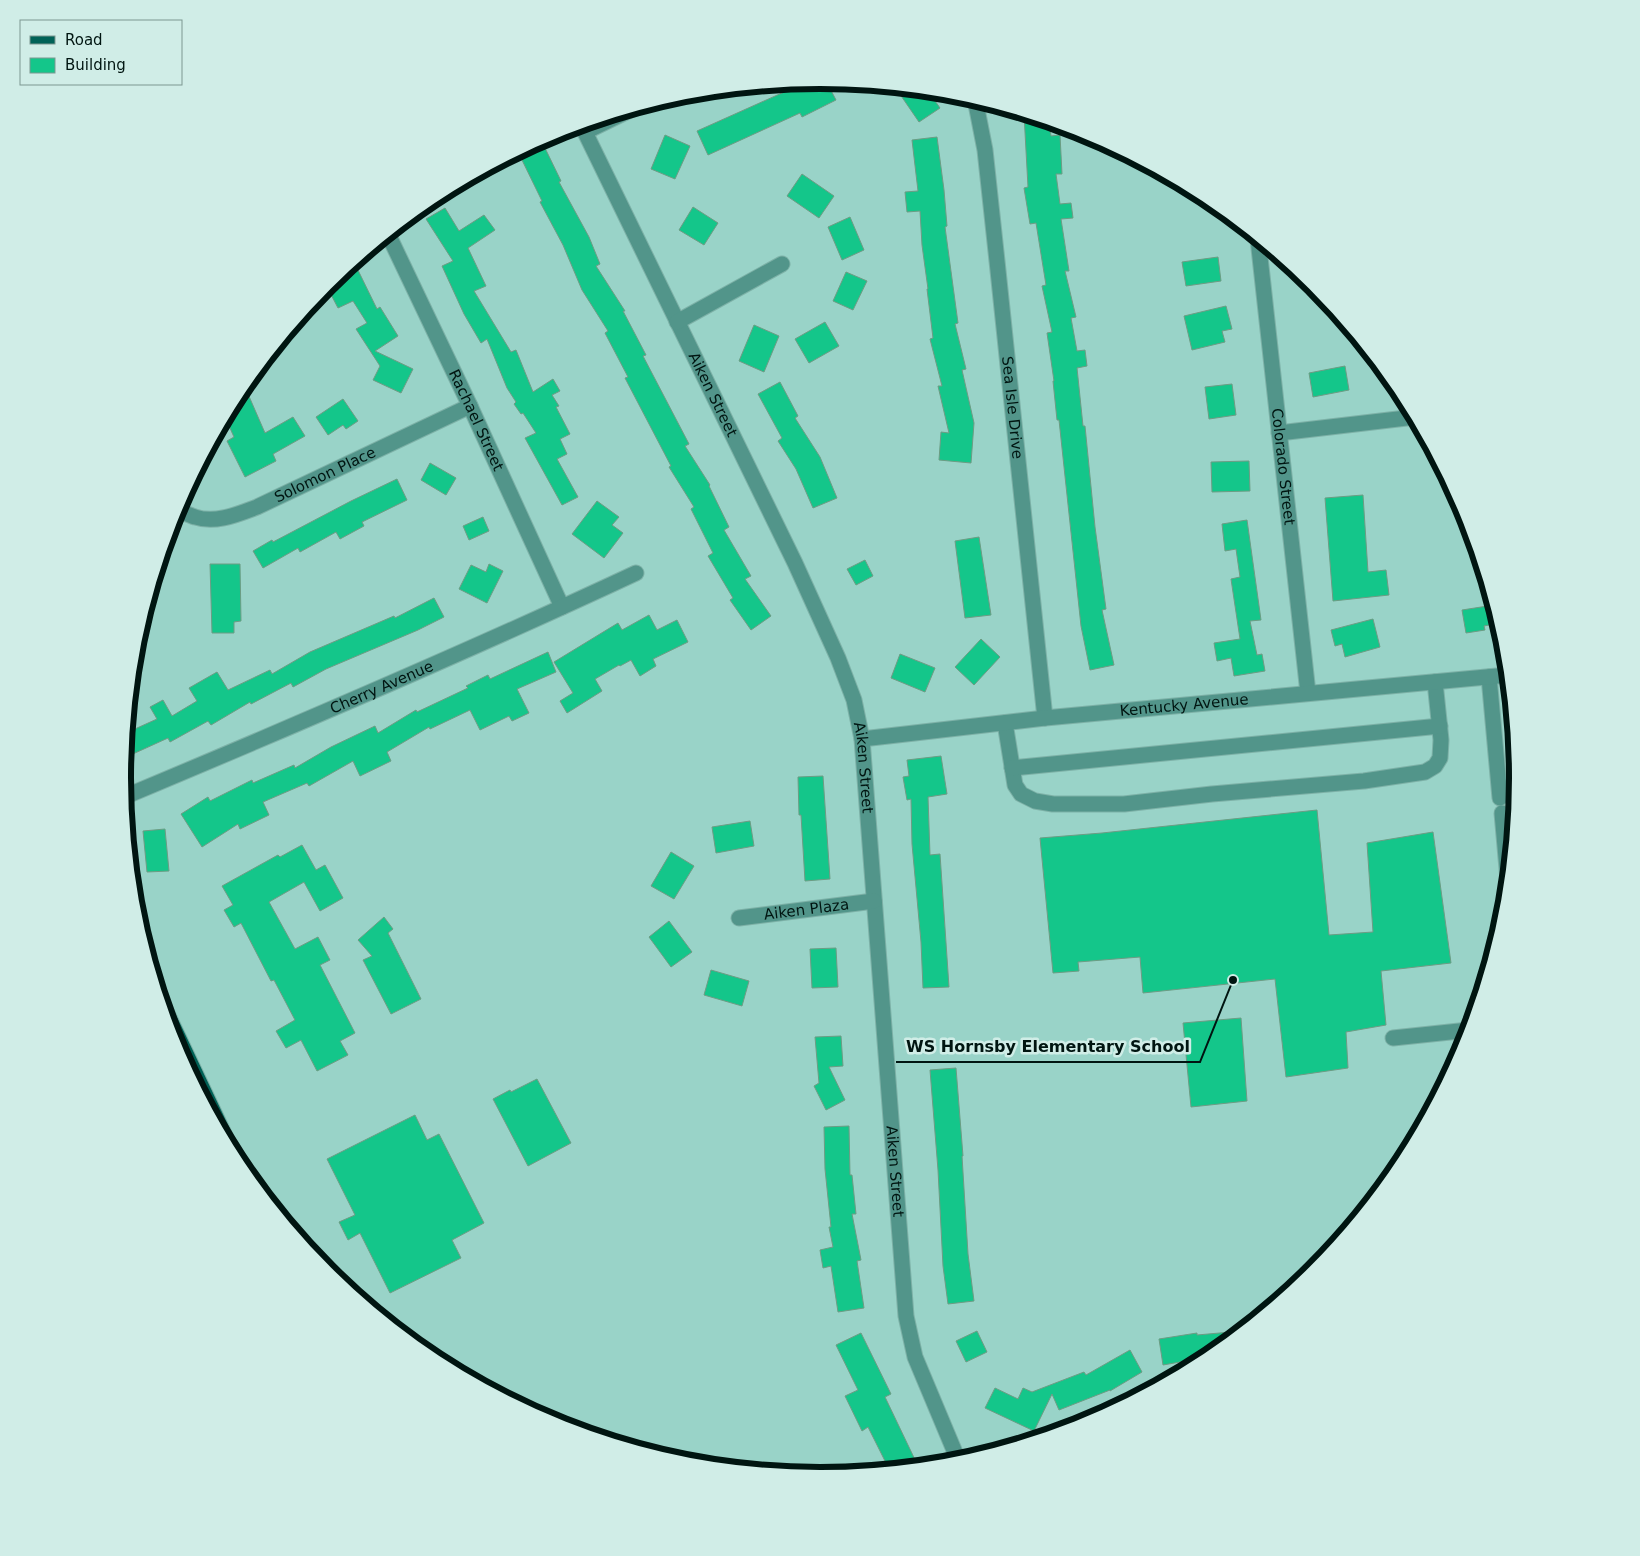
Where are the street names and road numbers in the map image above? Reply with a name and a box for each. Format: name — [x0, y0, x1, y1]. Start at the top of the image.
street label: Aiken Street — [685, 349, 741, 440]
street label: Sea Isle Drive — [998, 355, 1027, 460]
street label: Rachael Street — [445, 366, 508, 474]
street label: Colorado Street — [1268, 407, 1298, 526]
street label: Solomon Place — [271, 443, 379, 506]
street label: Cherry Avenue — [327, 657, 436, 718]
street label: Kentucky Avenue — [1119, 690, 1249, 720]
street label: Aiken Street — [850, 720, 877, 814]
street label: Aiken Plaza — [763, 895, 850, 924]
street label: Aiken Street — [883, 1125, 907, 1218]

